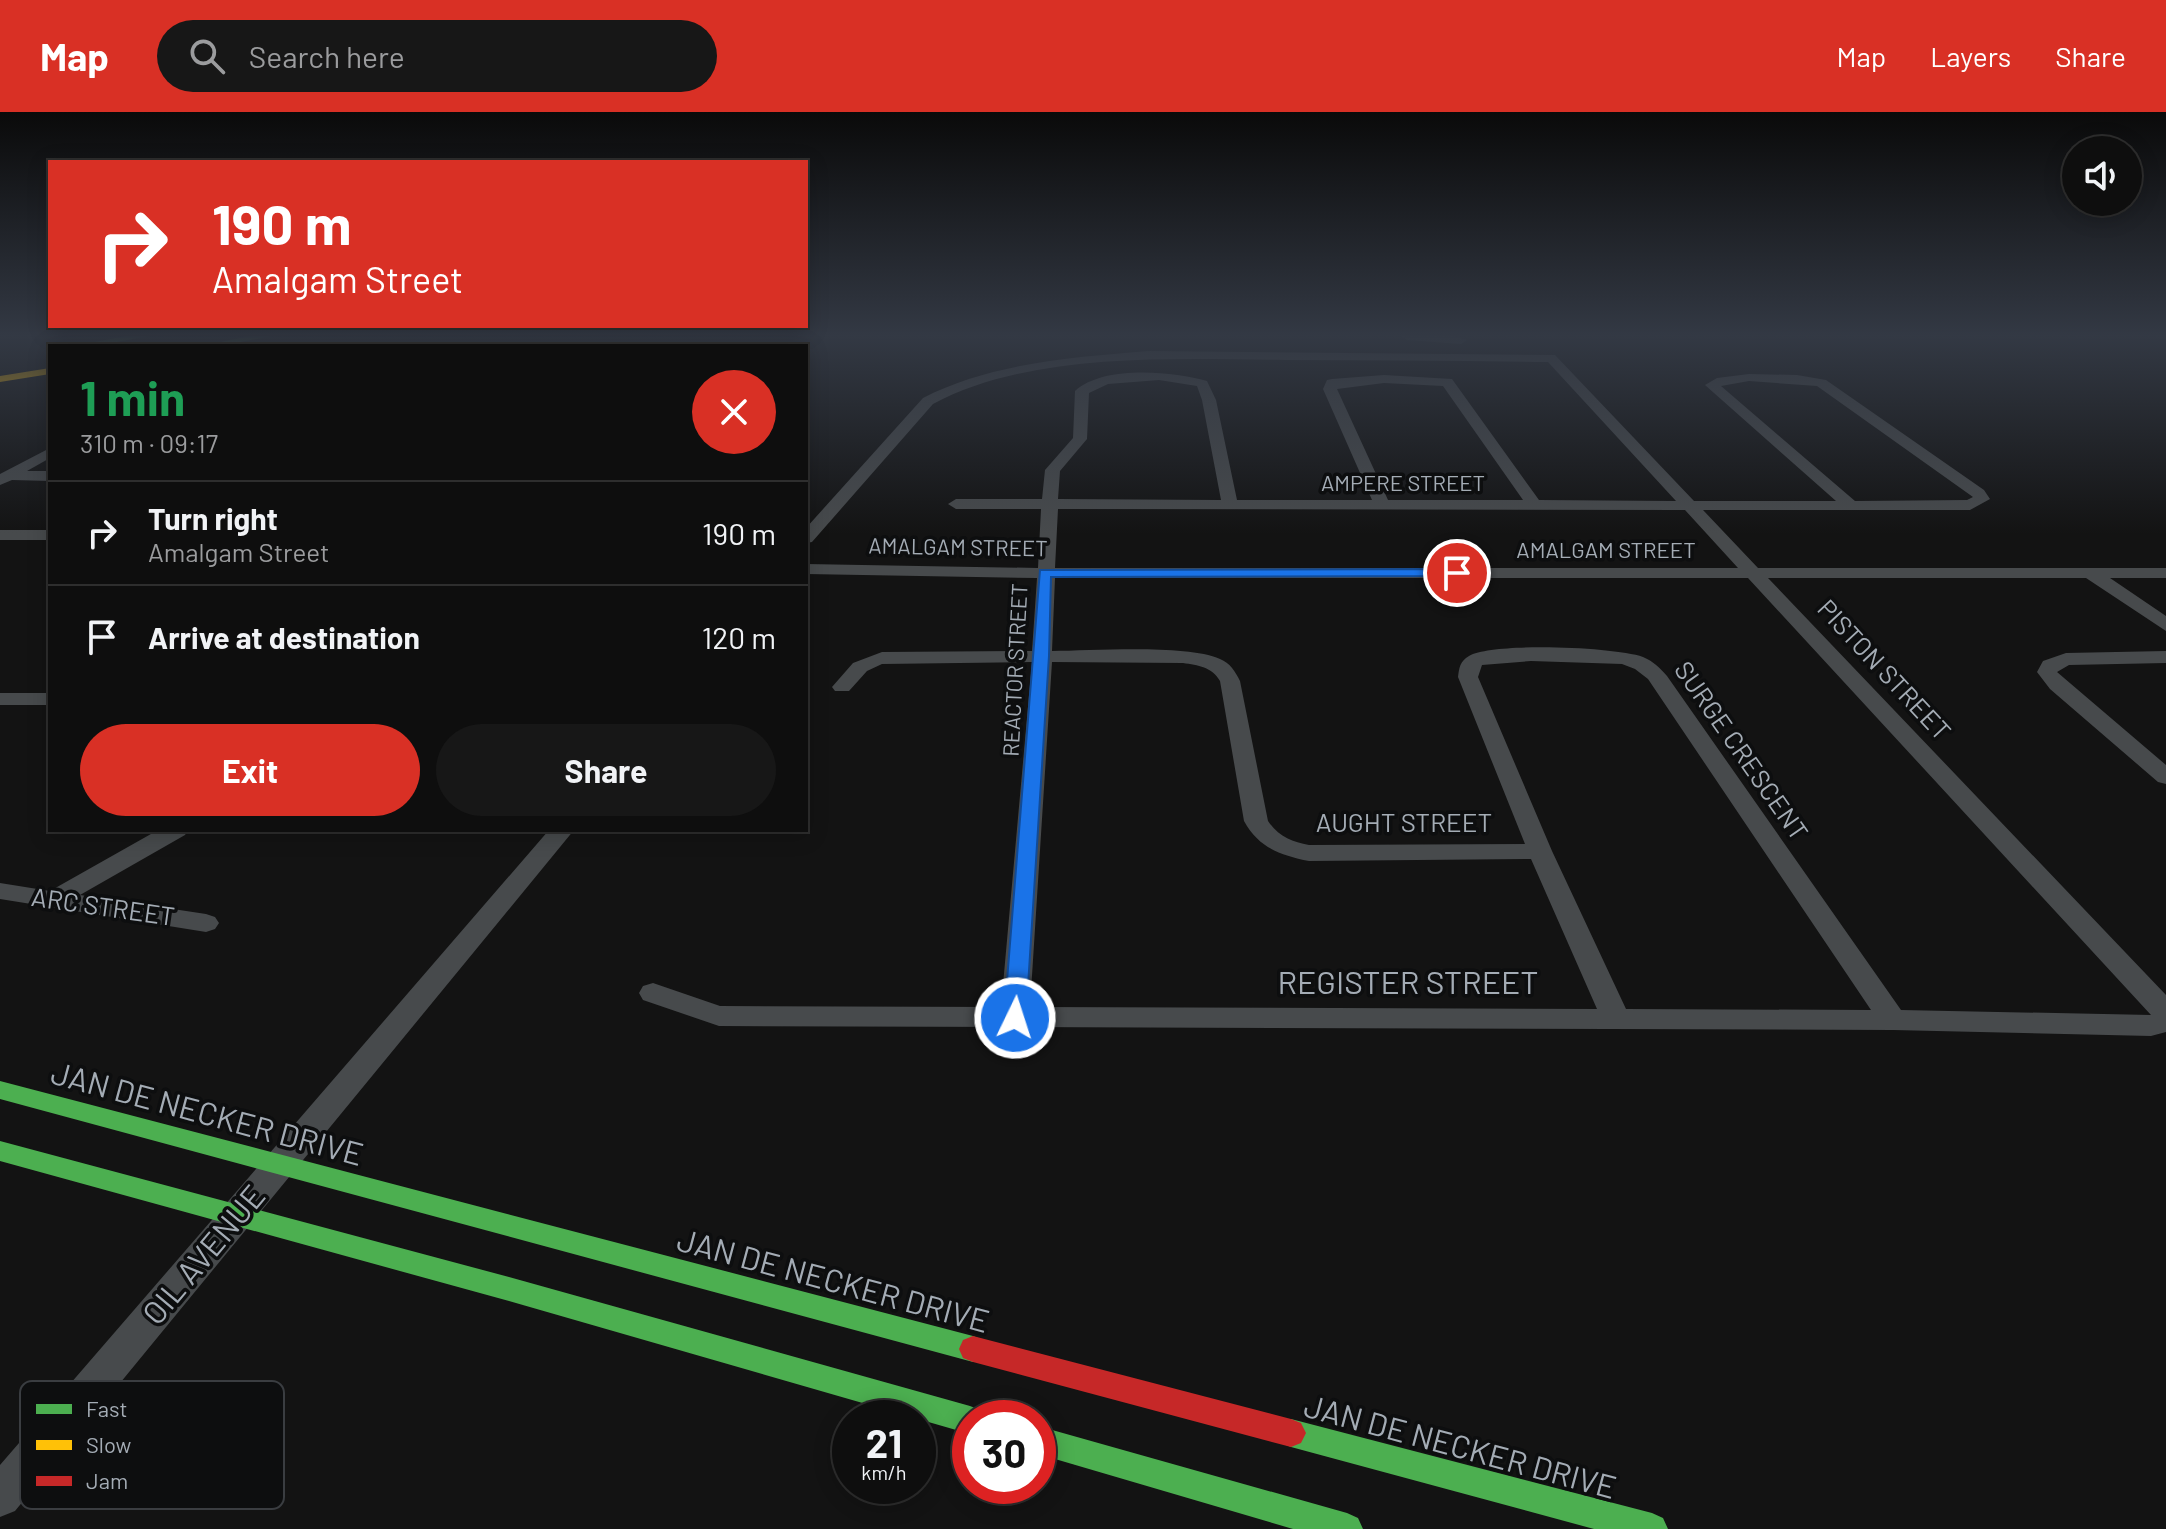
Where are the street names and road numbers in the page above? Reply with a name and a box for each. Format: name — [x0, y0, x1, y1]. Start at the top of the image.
street label: AMPERE STREET — [1321, 469, 1485, 495]
street label: AMALGAM STREET — [868, 531, 1048, 561]
street label: AMALGAM STREET — [1516, 536, 1696, 562]
street label: REACTOR STREET — [996, 583, 1032, 757]
street label: PISTON STREET — [1812, 592, 1958, 746]
street label: SURGE CRESCENT — [1669, 655, 1816, 846]
street label: AUGHT STREET — [1316, 806, 1492, 837]
street label: ARC STREET — [30, 880, 177, 931]
street label: REGISTER STREET — [1277, 962, 1539, 1000]
street label: JAN DE NECKER DRIVE — [47, 1052, 368, 1172]
street label: OIL AVENUE — [133, 1176, 272, 1331]
street label: JAN DE NECKER DRIVE — [673, 1219, 994, 1339]
street label: JAN DE NECKER DRIVE — [1300, 1385, 1621, 1505]

